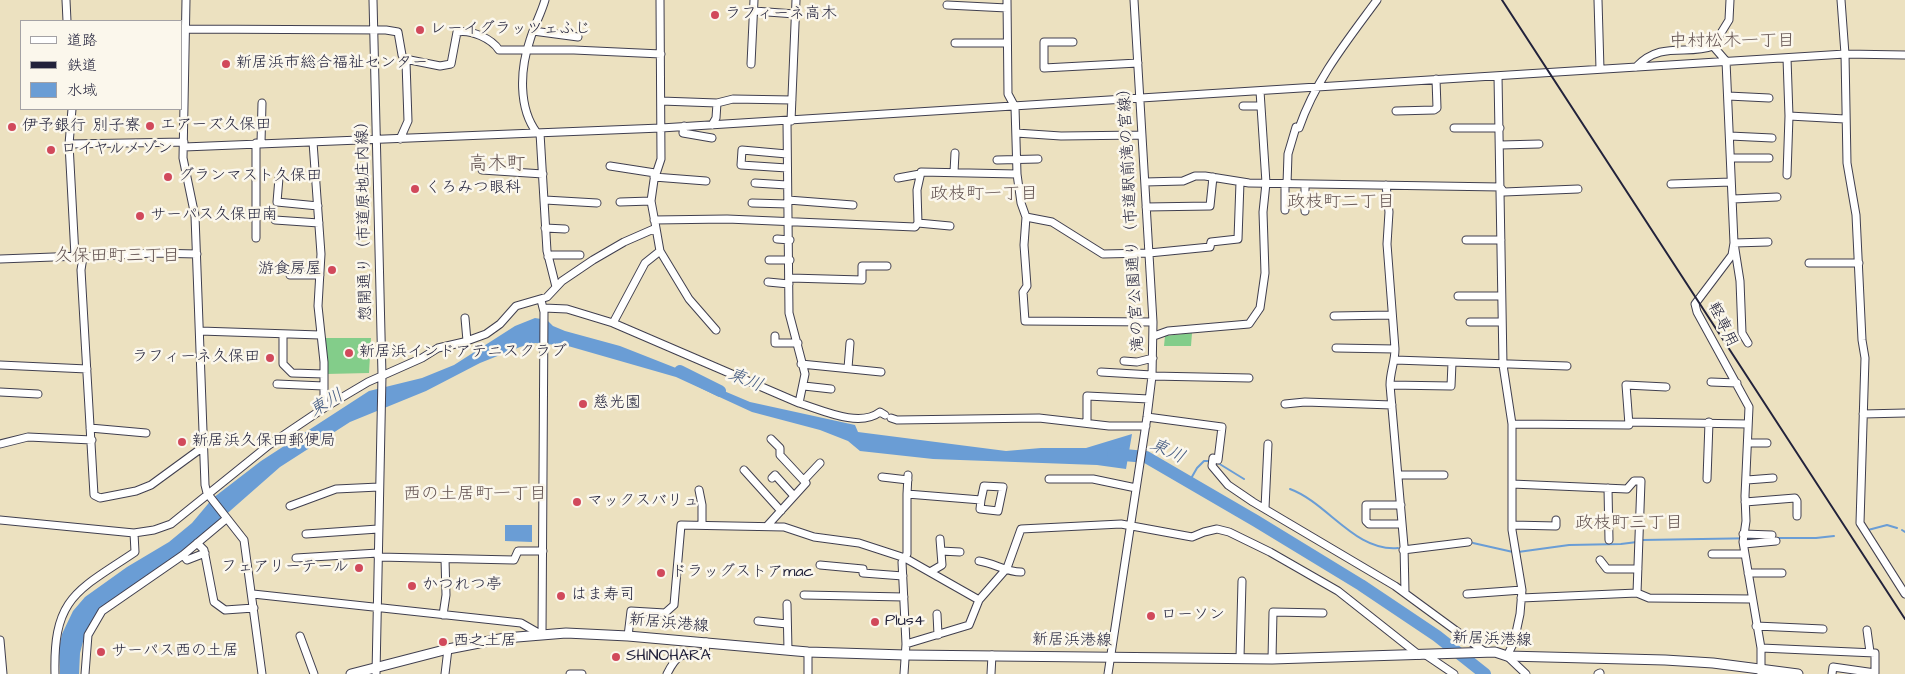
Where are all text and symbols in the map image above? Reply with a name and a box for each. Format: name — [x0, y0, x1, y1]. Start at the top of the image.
place label: ラフィーネ高木 — [725, 5, 837, 25]
marker: ラフィーネ高木 — [709, 9, 721, 21]
legend — [20, 20, 182, 110]
place label: レーイグラッツェふじ — [430, 20, 591, 40]
marker: レーイグラッツェふじ — [414, 24, 426, 36]
text: 道路 — [67, 30, 97, 51]
district label: 中村松木一丁目 — [1669, 31, 1795, 53]
place label: 新居浜市総合福祉センター — [236, 54, 428, 74]
text: 鉄道 — [67, 55, 97, 76]
marker: 新居浜市総合福祉センター — [220, 58, 232, 70]
text: 水域 — [67, 80, 97, 101]
street label: 滝の宮公園通り（市道駅前滝の宮線） — [1115, 80, 1149, 352]
street label: 惣開通り（市道原地庄内線） — [354, 113, 376, 321]
place label: エアーズ久保田 — [160, 116, 271, 136]
place label: 伊予銀行 別子寮 — [22, 117, 140, 137]
marker: エアーズ久保田 — [144, 120, 156, 132]
marker: 伊予銀行 別子寮 — [6, 121, 18, 133]
place label: ロイヤルメゾン — [61, 140, 173, 160]
marker: ロイヤルメゾン — [45, 144, 57, 156]
district label: 高木町 — [469, 154, 525, 176]
place label: グランマスト久保田 — [178, 167, 322, 187]
marker: グランマスト久保田 — [162, 171, 174, 183]
place label: くろみつ眼科 — [425, 179, 521, 199]
marker: くろみつ眼科 — [409, 183, 421, 195]
district label: 政枝町一丁目 — [930, 184, 1038, 206]
district label: 政枝町二丁目 — [1287, 192, 1395, 214]
place label: サーパス久保田南 — [150, 206, 278, 226]
marker: サーパス久保田南 — [134, 210, 146, 222]
district label: 久保田町三丁目 — [54, 246, 180, 268]
place label: 游食房屋 — [258, 260, 322, 280]
marker: 游食房屋 — [326, 264, 338, 276]
street label: 軽専用 — [1703, 299, 1741, 351]
place label: 新居浜インドアテニスクラブ — [359, 343, 567, 363]
marker: 新居浜インドアテニスクラブ — [343, 347, 355, 359]
place label: ラフィーネ久保田 — [132, 348, 260, 368]
marker: ラフィーネ久保田 — [264, 352, 276, 364]
water label: 東川 — [724, 364, 766, 398]
water label: 東川 — [306, 385, 348, 423]
place label: 慈光園 — [593, 394, 641, 414]
marker: 慈光園 — [577, 398, 589, 410]
place label: 新居浜久保田郵便局 — [192, 432, 336, 452]
water label: 東川 — [1146, 435, 1188, 469]
marker: 新居浜久保田郵便局 — [176, 436, 188, 448]
district label: 西の土居町一丁目 — [403, 484, 547, 506]
place label: マックスバリュ — [587, 492, 699, 512]
marker: マックスバリュ — [571, 496, 583, 508]
district label: 政枝町三丁目 — [1575, 513, 1683, 535]
place label: フェアリーテール — [221, 558, 349, 578]
marker: フェアリーテール — [353, 562, 365, 574]
place label: ドラッグストアmac — [671, 563, 814, 583]
marker: ドラッグストアmac — [655, 567, 667, 579]
place label: かつれつ亭 — [422, 576, 502, 596]
marker: かつれつ亭 — [406, 580, 418, 592]
place label: はま寿司 — [571, 586, 635, 606]
marker: はま寿司 — [555, 590, 567, 602]
place label: ローソン — [1161, 606, 1225, 626]
marker: ローソン — [1145, 610, 1157, 622]
street label: 新居浜港線 — [628, 611, 710, 637]
place label: Plus4 — [885, 612, 925, 632]
marker: Plus4 — [869, 616, 881, 628]
street label: 新居浜港線 — [1452, 629, 1532, 651]
street label: 新居浜港線 — [1032, 631, 1112, 651]
place label: 西之土居 — [453, 632, 517, 652]
marker: 西之土居 — [437, 636, 449, 648]
place label: サーパス西の土居 — [111, 642, 239, 662]
marker: サーパス西の土居 — [95, 646, 107, 658]
place label: SHINOHARA — [626, 647, 711, 667]
marker: SHINOHARA — [610, 651, 622, 663]

